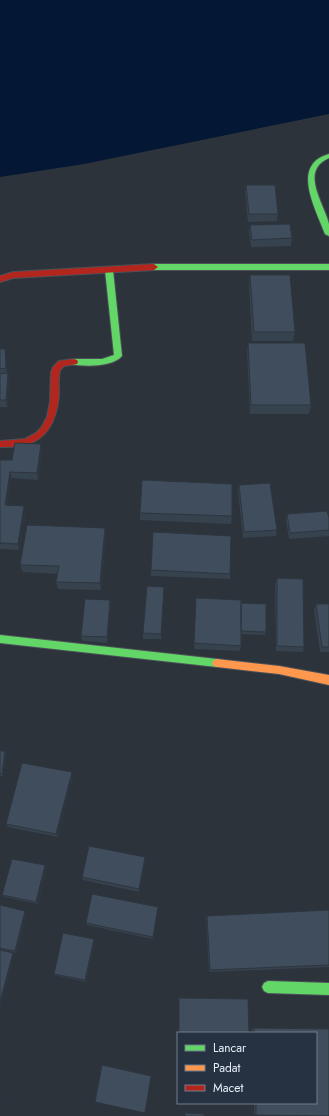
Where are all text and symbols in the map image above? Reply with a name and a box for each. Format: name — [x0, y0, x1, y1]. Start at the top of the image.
legend — [177, 1032, 317, 1104]
text: Lancar — [213, 1039, 247, 1057]
text: Padat — [213, 1059, 241, 1077]
text: Macet — [213, 1079, 243, 1097]

